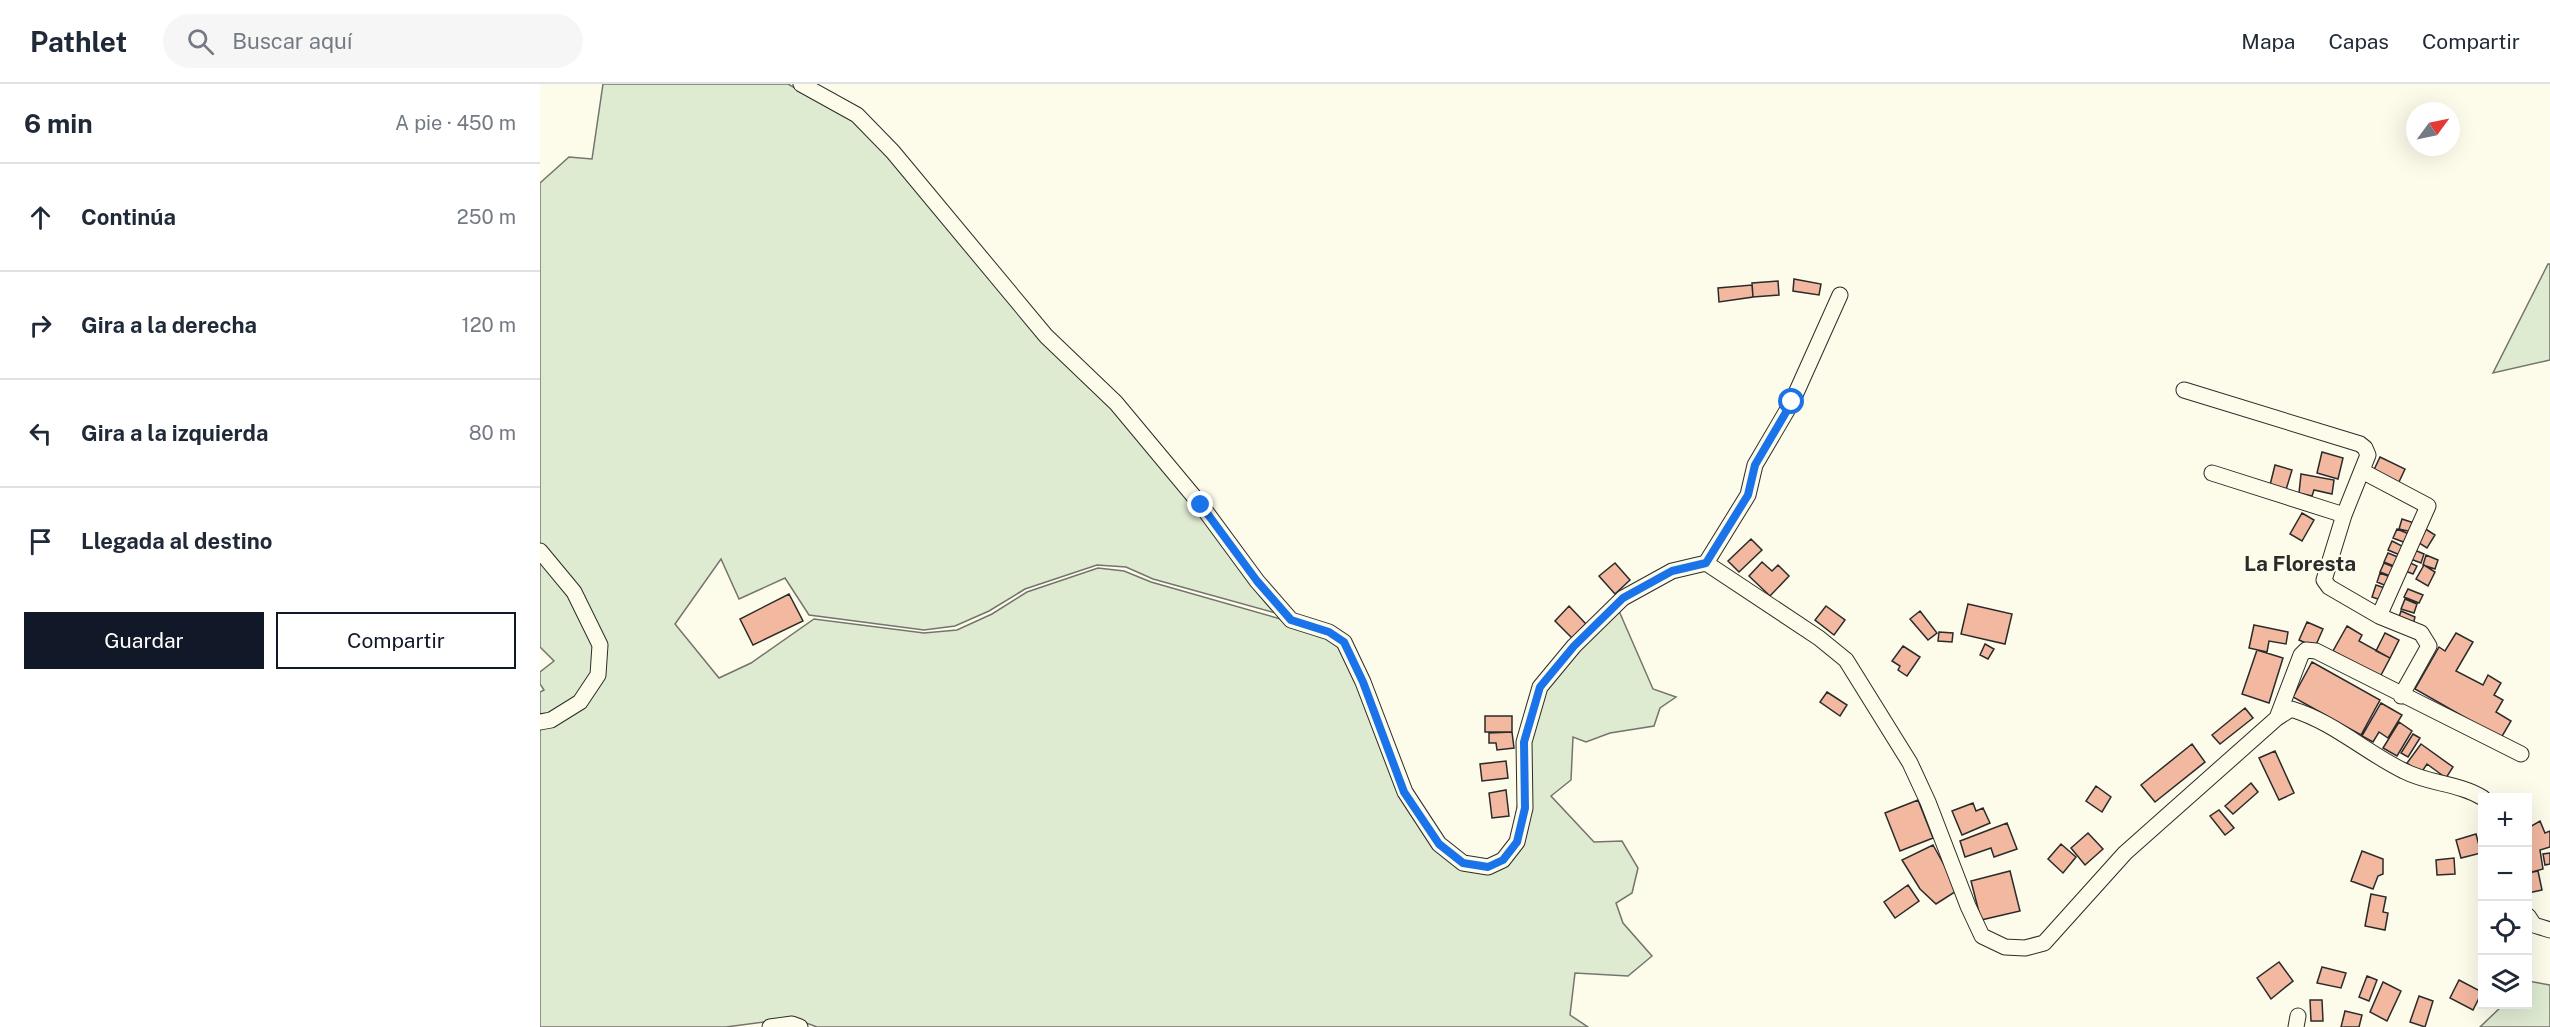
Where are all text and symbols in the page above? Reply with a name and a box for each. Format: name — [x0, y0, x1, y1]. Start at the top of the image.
search box — [163, 14, 583, 68]
text: Pathlet — [30, 25, 127, 58]
icon: search — [184, 25, 217, 58]
text: Buscar aquí — [232, 28, 352, 54]
text: Mapa — [2241, 29, 2295, 54]
text: Capas — [2328, 29, 2389, 54]
text: Compartir — [2422, 29, 2520, 54]
north arrow — [2406, 102, 2460, 156]
text: 6 min — [24, 108, 93, 139]
text: A pie · 450 m — [395, 111, 516, 135]
icon: ahead — [24, 201, 57, 234]
text: Continúa — [81, 204, 176, 230]
text: 250 m — [457, 205, 516, 229]
icon: right — [24, 309, 57, 342]
text: Gira a la derecha — [81, 312, 257, 338]
text: 120 m — [462, 313, 516, 337]
route start — [1778, 388, 1804, 414]
icon: left — [24, 417, 57, 450]
text: Gira a la izquierda — [81, 420, 268, 446]
text: 80 m — [469, 421, 516, 445]
route end — [1187, 491, 1213, 517]
icon: arrive — [24, 525, 57, 558]
text: Llegada al destino — [81, 528, 272, 554]
district label: La Floresta — [2244, 551, 2356, 576]
button: Guardar — [24, 612, 264, 669]
button: Compartir — [276, 612, 516, 669]
map controls — [2478, 793, 2532, 1009]
button: + — [2478, 793, 2532, 847]
button: − — [2478, 847, 2532, 901]
button: locate — [2478, 901, 2532, 955]
button: layers — [2478, 955, 2532, 1009]

